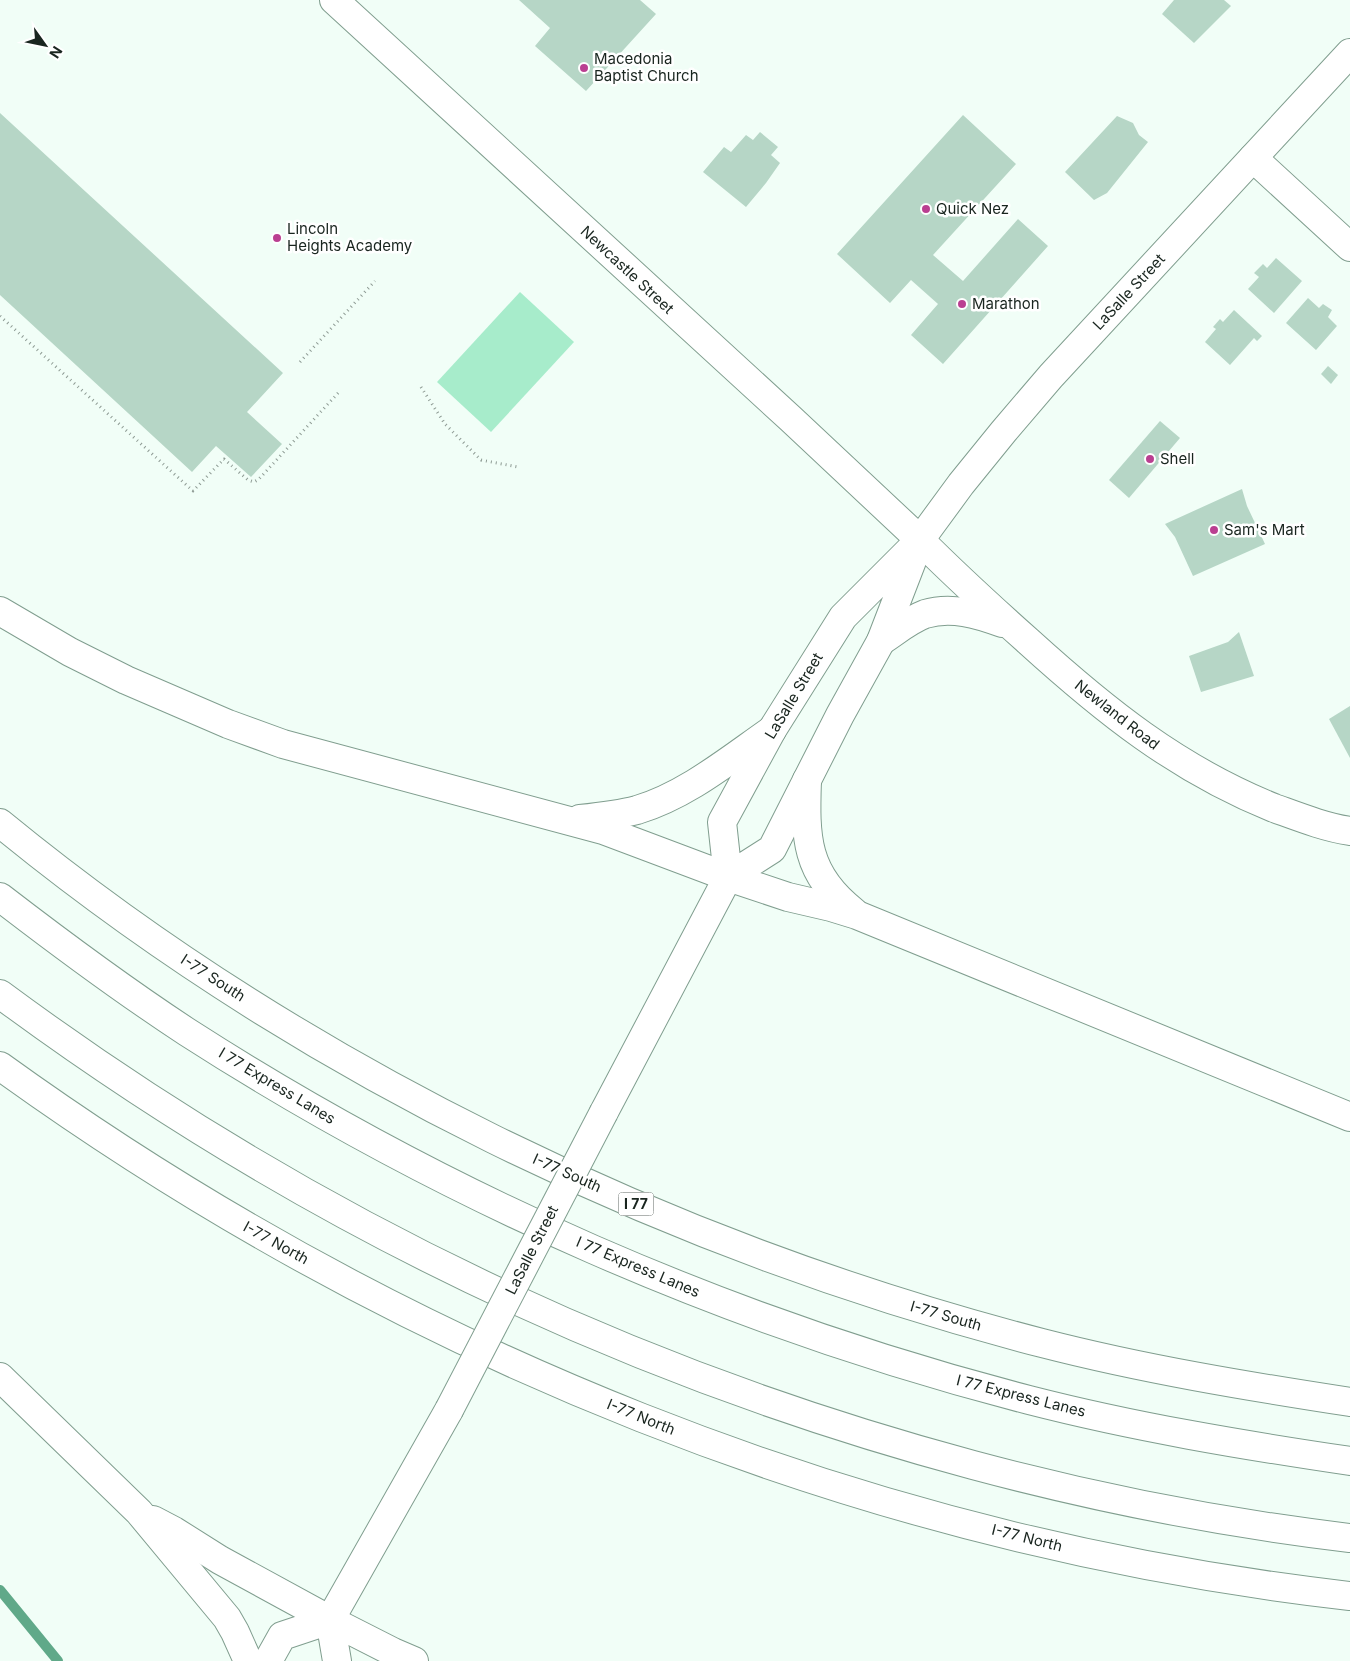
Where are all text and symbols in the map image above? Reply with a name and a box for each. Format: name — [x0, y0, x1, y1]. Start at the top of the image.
north arrow — [20, 20, 70, 70]
text: N — [46, 43, 66, 61]
place label: Macedonia Baptist Church — [594, 49, 699, 85]
marker: Macedonia Baptist Church — [578, 62, 590, 74]
place label: Quick Nez — [936, 199, 1009, 218]
marker: Quick Nez — [920, 203, 932, 215]
place label: Lincoln Heights Academy — [287, 219, 413, 255]
street label: Newcastle Street — [577, 222, 678, 318]
marker: Lincoln Heights Academy — [271, 232, 283, 244]
street label: LaSalle Street — [1088, 249, 1169, 334]
place label: Marathon — [972, 294, 1040, 313]
marker: Marathon — [956, 298, 968, 310]
place label: Shell — [1160, 449, 1195, 468]
marker: Shell — [1144, 453, 1156, 465]
place label: Sam's Mart — [1224, 520, 1305, 539]
marker: Sam's Mart — [1208, 524, 1220, 536]
street label: LaSalle Street — [760, 649, 827, 742]
street label: Newland Road — [1071, 676, 1164, 754]
street label: I-77 South — [177, 950, 249, 1006]
street label: I 77 Express Lanes — [215, 1043, 339, 1128]
street label: I-77 South — [530, 1149, 605, 1196]
road number: I 77 — [618, 1192, 654, 1216]
street label: LaSalle Street — [501, 1202, 562, 1298]
street label: I-77 North — [240, 1217, 312, 1268]
street label: I 77 Express Lanes — [573, 1232, 703, 1301]
street label: I-77 South — [908, 1296, 984, 1335]
street label: I 77 Express Lanes — [954, 1370, 1088, 1421]
street label: I-77 North — [604, 1394, 678, 1439]
street label: I-77 North — [990, 1520, 1064, 1555]

